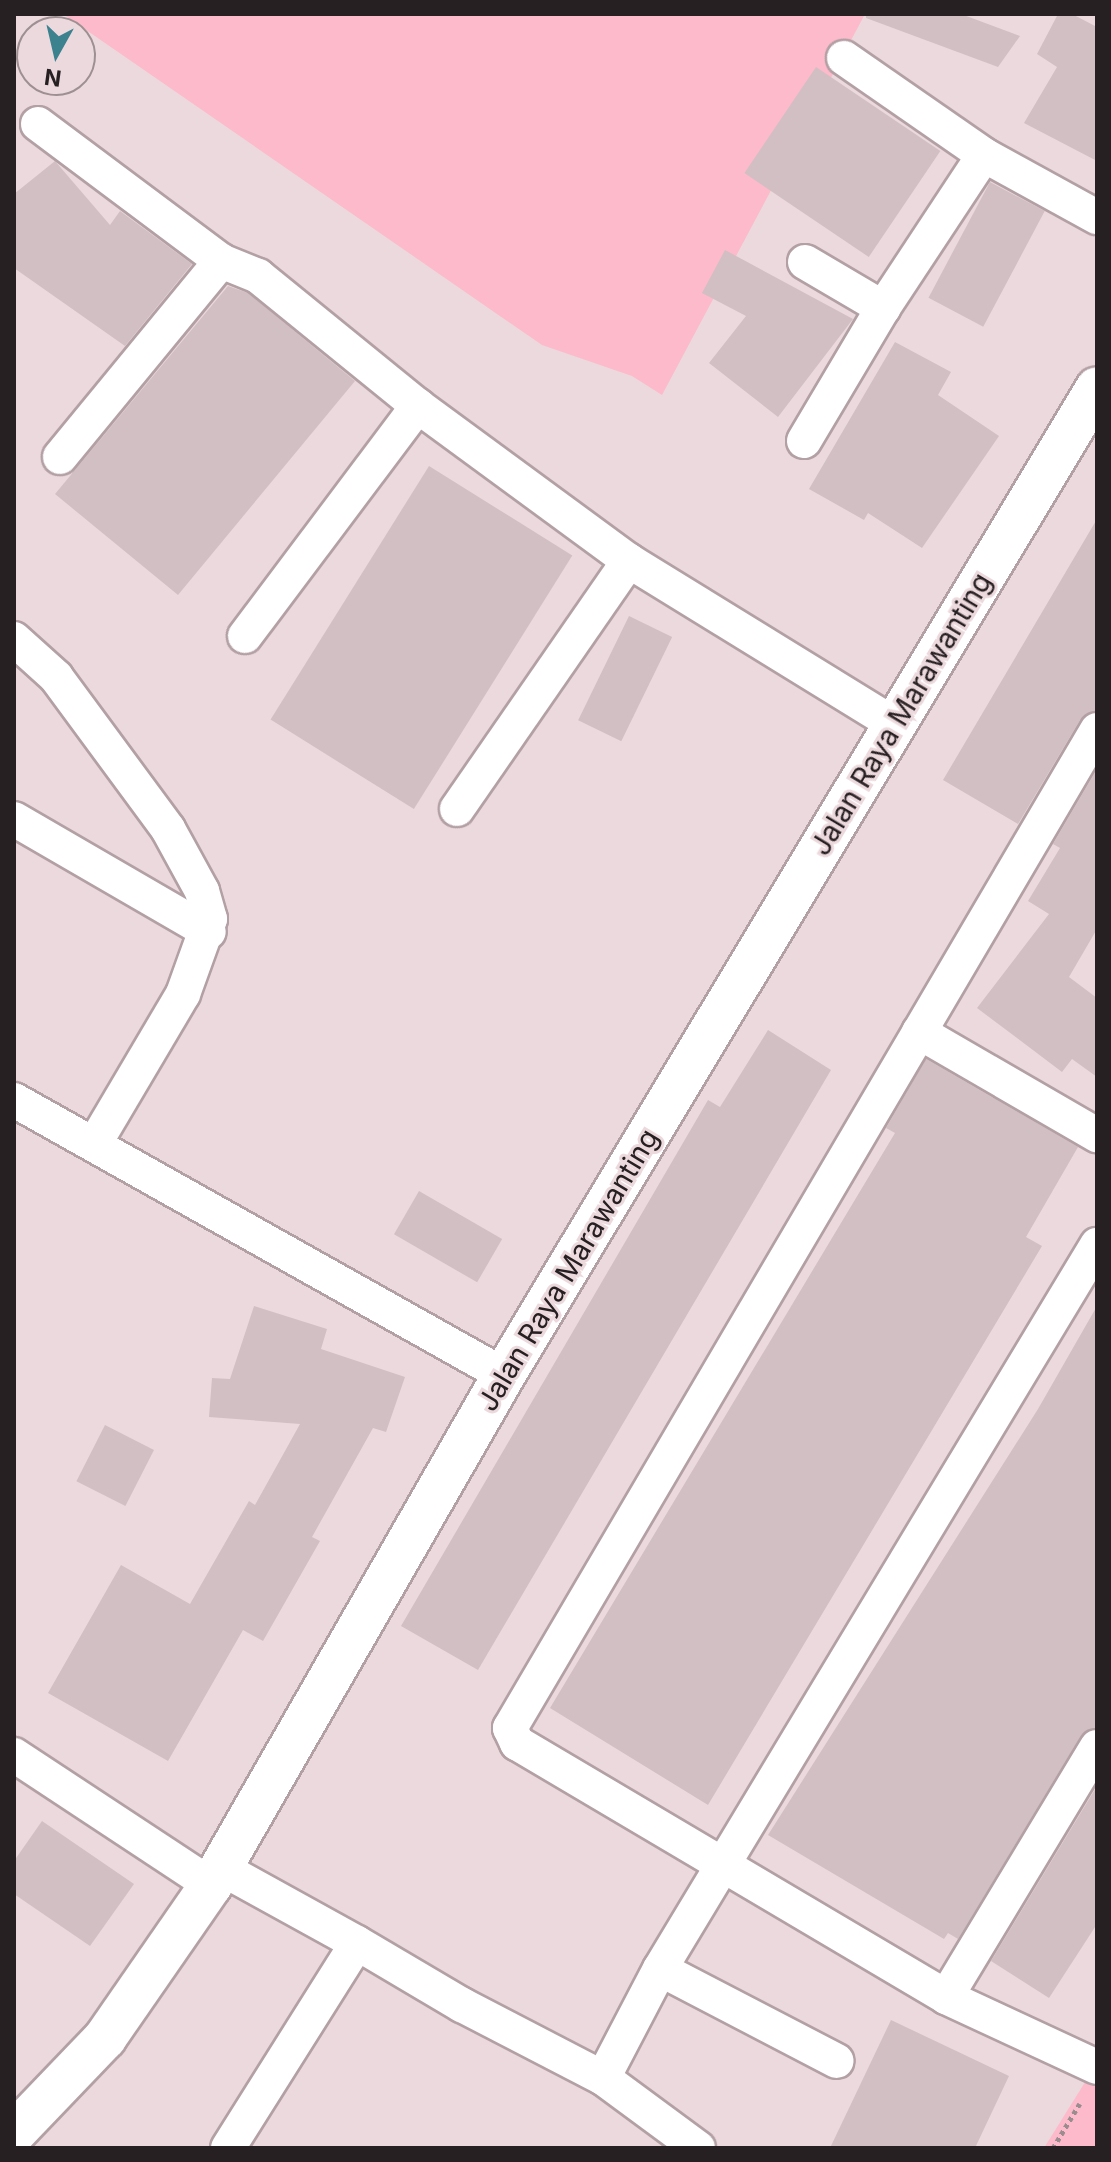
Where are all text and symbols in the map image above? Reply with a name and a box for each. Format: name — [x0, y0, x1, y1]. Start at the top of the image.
north arrow — [16, 16, 96, 96]
text: N — [43, 64, 63, 92]
street label: Jalan Raya Marawanting — [803, 567, 999, 861]
street label: Jalan Raya Marawanting — [470, 1123, 666, 1417]

